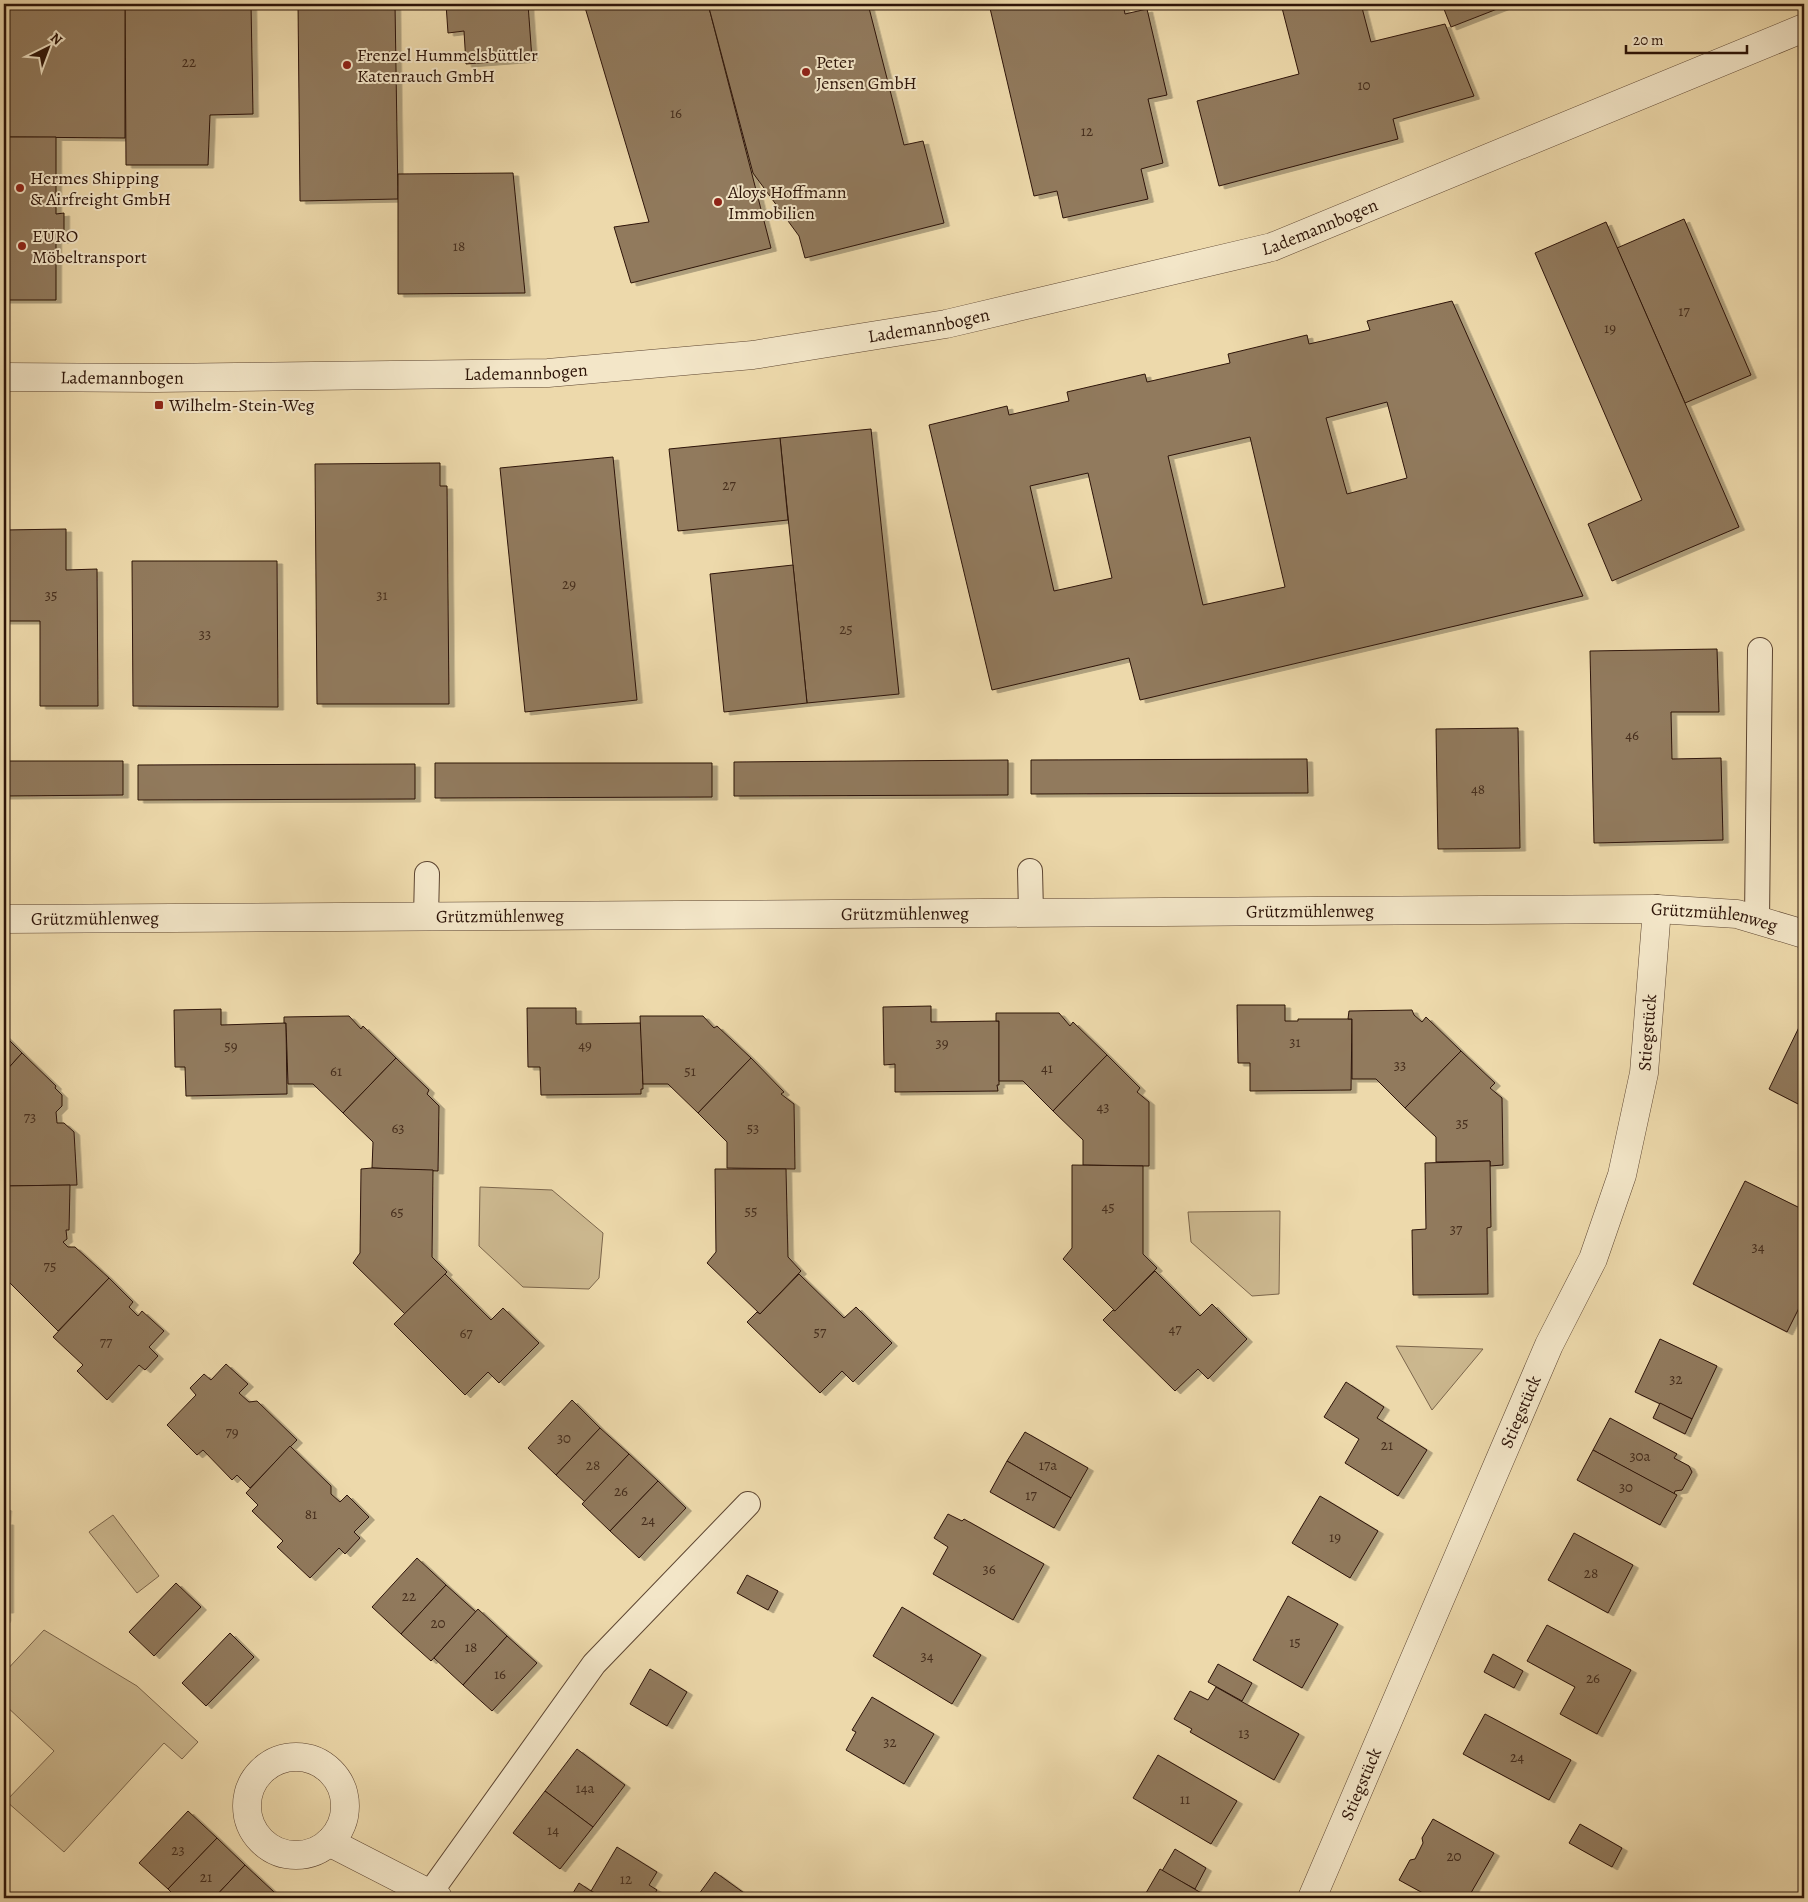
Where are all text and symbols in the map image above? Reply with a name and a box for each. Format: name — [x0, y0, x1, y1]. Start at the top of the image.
north arrow — [22, 22, 72, 72]
scale bar — [1626, 22, 1747, 54]
text: N — [46, 28, 67, 49]
text: 20 m — [1633, 30, 1664, 50]
place label: Frenzel Hummelsbüttler Katenrauch GmbH — [357, 43, 538, 88]
place label: Peter Jensen GmbH — [816, 50, 917, 95]
house number: 22 — [182, 52, 196, 72]
marker: Frenzel Hummelsbüttler Katenrauch GmbH — [341, 59, 353, 71]
marker: Peter Jensen GmbH — [800, 66, 812, 78]
house number: 10 — [1357, 75, 1371, 95]
house number: 16 — [670, 103, 682, 123]
house number: 12 — [1081, 121, 1093, 141]
place label: Hermes Shipping & Airfreight GmbH — [30, 166, 171, 211]
place label: Aloys Hoffmann Immobilien — [727, 180, 847, 225]
marker: Hermes Shipping & Airfreight GmbH — [14, 182, 26, 194]
street label: Lademannbogen — [1259, 193, 1382, 261]
marker: Aloys Hoffmann Immobilien — [712, 196, 724, 208]
place label: EURO Möbeltransport — [32, 224, 147, 269]
house number: 18 — [453, 236, 465, 256]
marker: EURO Möbeltransport — [16, 240, 28, 252]
house number: 17 — [1678, 301, 1690, 321]
street label: Lademannbogen — [866, 302, 992, 348]
house number: 19 — [1604, 318, 1616, 338]
street label: Lademannbogen — [464, 358, 589, 386]
street label: Lademannbogen — [60, 365, 184, 390]
place label: Wilhelm-Stein-Weg — [168, 393, 315, 417]
marker: Wilhelm-Stein-Weg — [153, 399, 165, 411]
house number: 27 — [722, 475, 736, 495]
house number: 29 — [562, 574, 576, 594]
house number: 35 — [45, 585, 57, 605]
house number: 31 — [376, 585, 388, 605]
house number: 25 — [839, 619, 853, 639]
house number: 33 — [199, 624, 211, 644]
house number: 46 — [1625, 725, 1639, 745]
house number: 48 — [1471, 779, 1485, 799]
street label: Grützmühlenweg — [1651, 897, 1781, 937]
street label: Grützmühlenweg — [1246, 899, 1374, 923]
street label: Grützmühlenweg — [841, 901, 969, 926]
street label: Grützmühlenweg — [436, 904, 564, 928]
street label: Grützmühlenweg — [31, 906, 159, 931]
street label: Stiegstück — [1632, 993, 1662, 1072]
house number: 31 — [1289, 1032, 1301, 1052]
house number: 39 — [935, 1033, 949, 1053]
house number: 49 — [578, 1035, 592, 1055]
house number: 59 — [224, 1036, 238, 1056]
house number: 33 — [1394, 1055, 1406, 1075]
house number: 41 — [1041, 1058, 1053, 1078]
house number: 61 — [330, 1061, 342, 1081]
house number: 51 — [684, 1061, 696, 1081]
house number: 43 — [1096, 1097, 1110, 1117]
house number: 73 — [24, 1107, 36, 1127]
house number: 35 — [1456, 1113, 1468, 1133]
house number: 63 — [391, 1118, 405, 1138]
house number: 53 — [747, 1118, 759, 1138]
house number: 45 — [1101, 1197, 1115, 1217]
house number: 55 — [745, 1201, 757, 1221]
house number: 65 — [390, 1202, 404, 1222]
house number: 37 — [1450, 1219, 1463, 1239]
house number: 34 — [1751, 1237, 1765, 1257]
house number: 75 — [44, 1256, 56, 1276]
house number: 47 — [1168, 1319, 1182, 1339]
house number: 57 — [814, 1322, 827, 1342]
house number: 67 — [459, 1323, 473, 1343]
house number: 77 — [100, 1332, 113, 1352]
house number: 32 — [1669, 1369, 1683, 1389]
street label: Stiegstück — [1494, 1372, 1547, 1452]
house number: 79 — [225, 1422, 239, 1442]
house number: 30 — [557, 1428, 571, 1448]
house number: 21 — [1381, 1435, 1393, 1455]
house number: 30a — [1629, 1446, 1651, 1466]
house number: 28 — [586, 1455, 600, 1475]
house number: 17a — [1039, 1455, 1057, 1475]
house number: 30 — [1619, 1477, 1633, 1497]
house number: 26 — [614, 1481, 628, 1501]
house number: 17 — [1025, 1485, 1037, 1505]
house number: 81 — [305, 1504, 317, 1524]
house number: 24 — [641, 1510, 655, 1530]
house number: 19 — [1329, 1527, 1341, 1547]
house number: 36 — [982, 1559, 996, 1579]
house number: 28 — [1584, 1563, 1598, 1583]
house number: 22 — [402, 1586, 416, 1606]
house number: 20 — [430, 1613, 446, 1633]
house number: 15 — [1289, 1632, 1301, 1652]
house number: 18 — [465, 1637, 477, 1657]
house number: 34 — [920, 1646, 934, 1666]
house number: 16 — [494, 1664, 506, 1684]
house number: 26 — [1586, 1668, 1600, 1688]
house number: 13 — [1238, 1723, 1250, 1743]
house number: 32 — [883, 1732, 897, 1752]
street label: Stiegstück — [1335, 1744, 1387, 1824]
house number: 24 — [1510, 1747, 1524, 1767]
house number: 14a — [576, 1778, 594, 1798]
house number: 11 — [1180, 1789, 1190, 1809]
house number: 14 — [547, 1820, 559, 1840]
house number: 23 — [171, 1840, 185, 1860]
house number: 20 — [1446, 1846, 1462, 1866]
house number: 21 — [200, 1867, 212, 1887]
house number: 12 — [620, 1869, 632, 1889]

